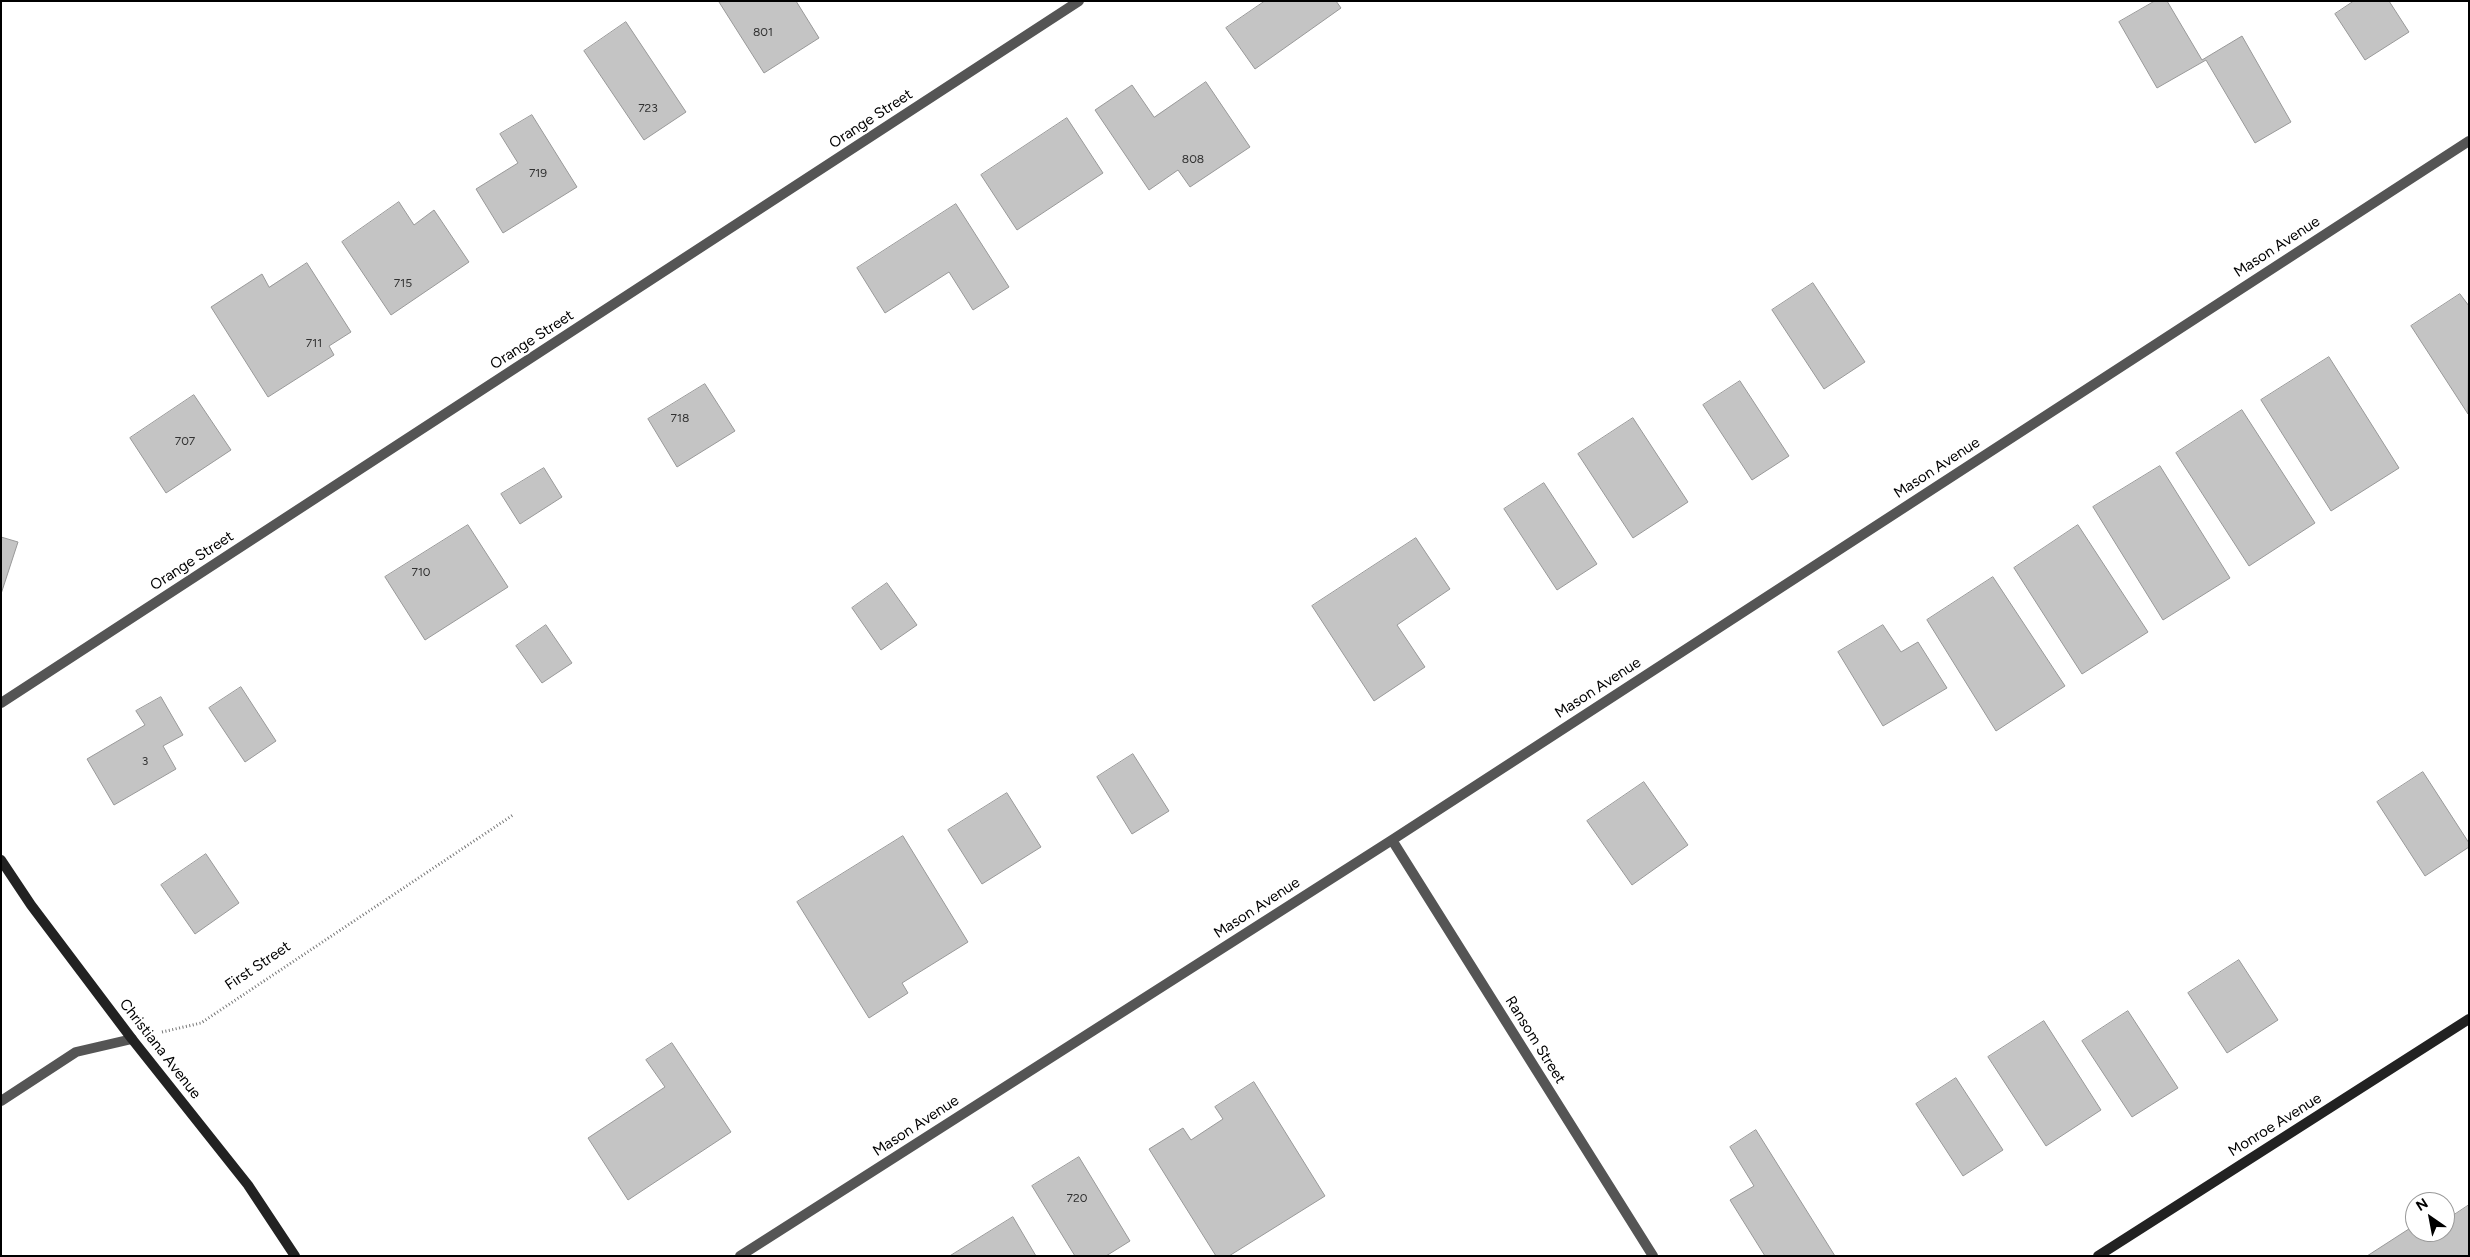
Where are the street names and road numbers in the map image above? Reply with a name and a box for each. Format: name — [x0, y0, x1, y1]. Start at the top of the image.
street label: Orange Street — [826, 85, 916, 153]
street label: Mason Avenue — [2231, 213, 2323, 281]
street label: Orange Street — [487, 306, 577, 374]
street label: Mason Avenue — [1891, 434, 1983, 502]
street label: Orange Street — [147, 527, 237, 595]
street label: Mason Avenue — [1552, 654, 1644, 722]
street label: Mason Avenue — [1211, 874, 1303, 942]
street label: First Street — [222, 938, 294, 994]
street label: Ransom Street — [1501, 993, 1569, 1087]
street label: Christiana Avenue — [115, 995, 205, 1103]
street label: Monroe Avenue — [2225, 1089, 2325, 1161]
street label: Mason Avenue — [870, 1092, 962, 1160]

